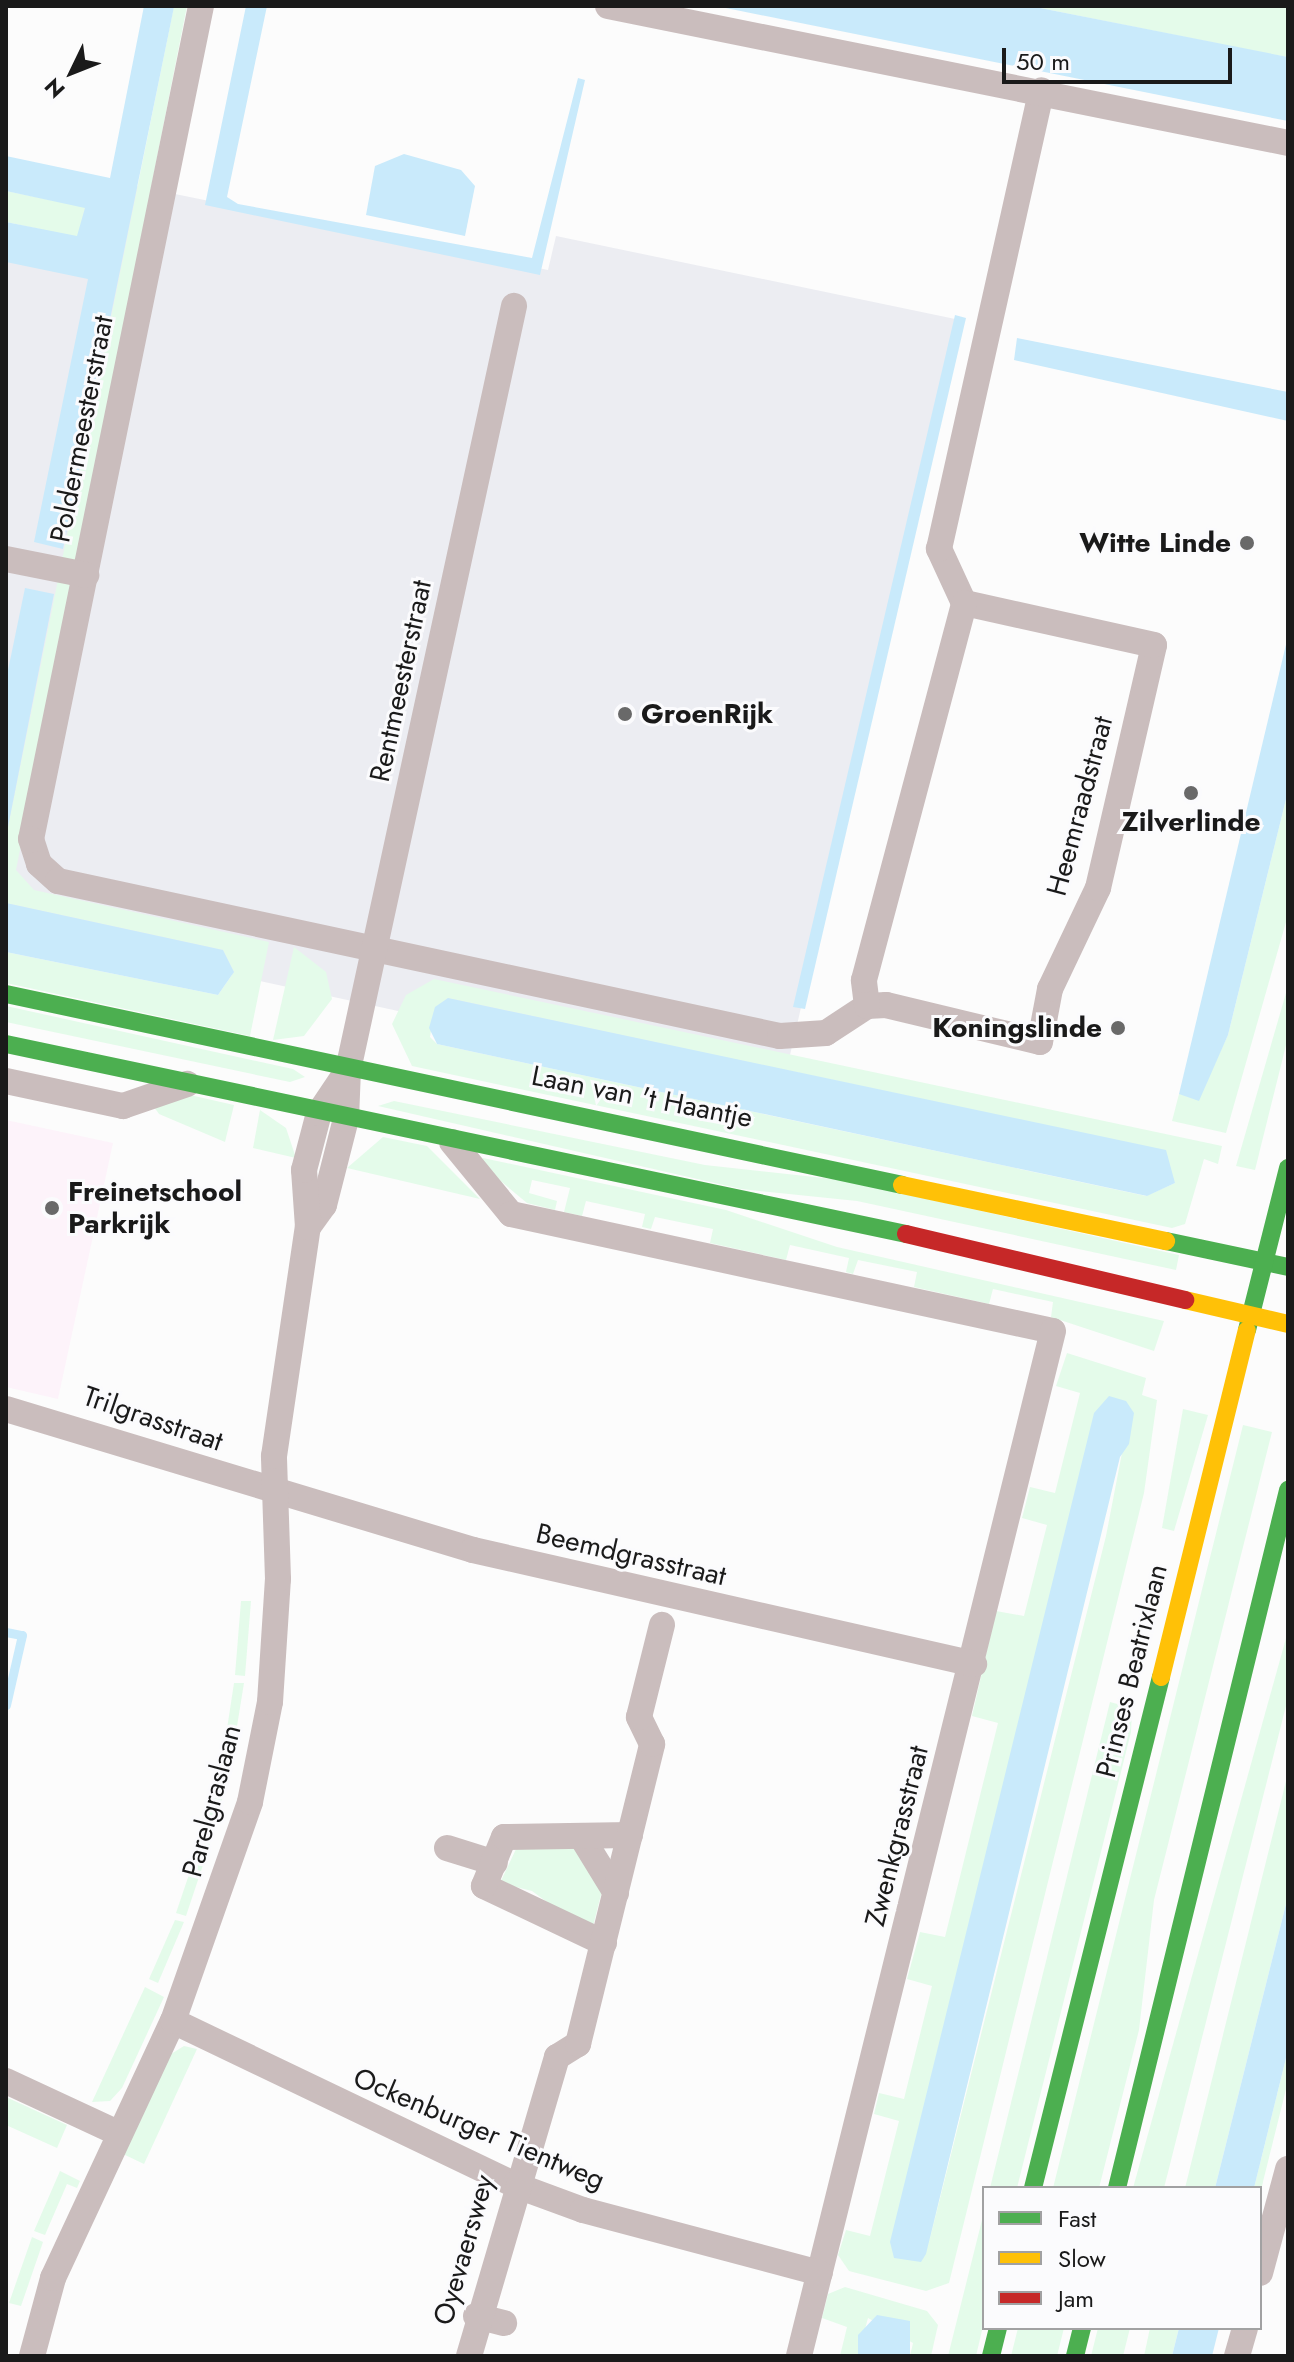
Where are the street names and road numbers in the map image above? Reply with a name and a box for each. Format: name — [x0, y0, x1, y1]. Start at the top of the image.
street label: Poldermeesterstraat — [44, 313, 120, 545]
street label: Rentmeesterstraat — [363, 577, 439, 785]
street label: Heemraadstraat — [1040, 713, 1120, 899]
street label: Laan van 't Haantje — [529, 1059, 755, 1135]
street label: Trilgrasstraat — [79, 1379, 227, 1459]
street label: Beemdgrasstraat — [533, 1517, 729, 1593]
street label: Prinses Beatrixlaan — [1089, 1561, 1175, 1781]
street label: Parelgraslaan — [176, 1721, 248, 1881]
street label: Zwenkgrasstraat — [858, 1742, 936, 1930]
street label: Ockenburger Tientweg — [348, 2061, 610, 2197]
street label: Oyevaerswey — [427, 2171, 501, 2329]

